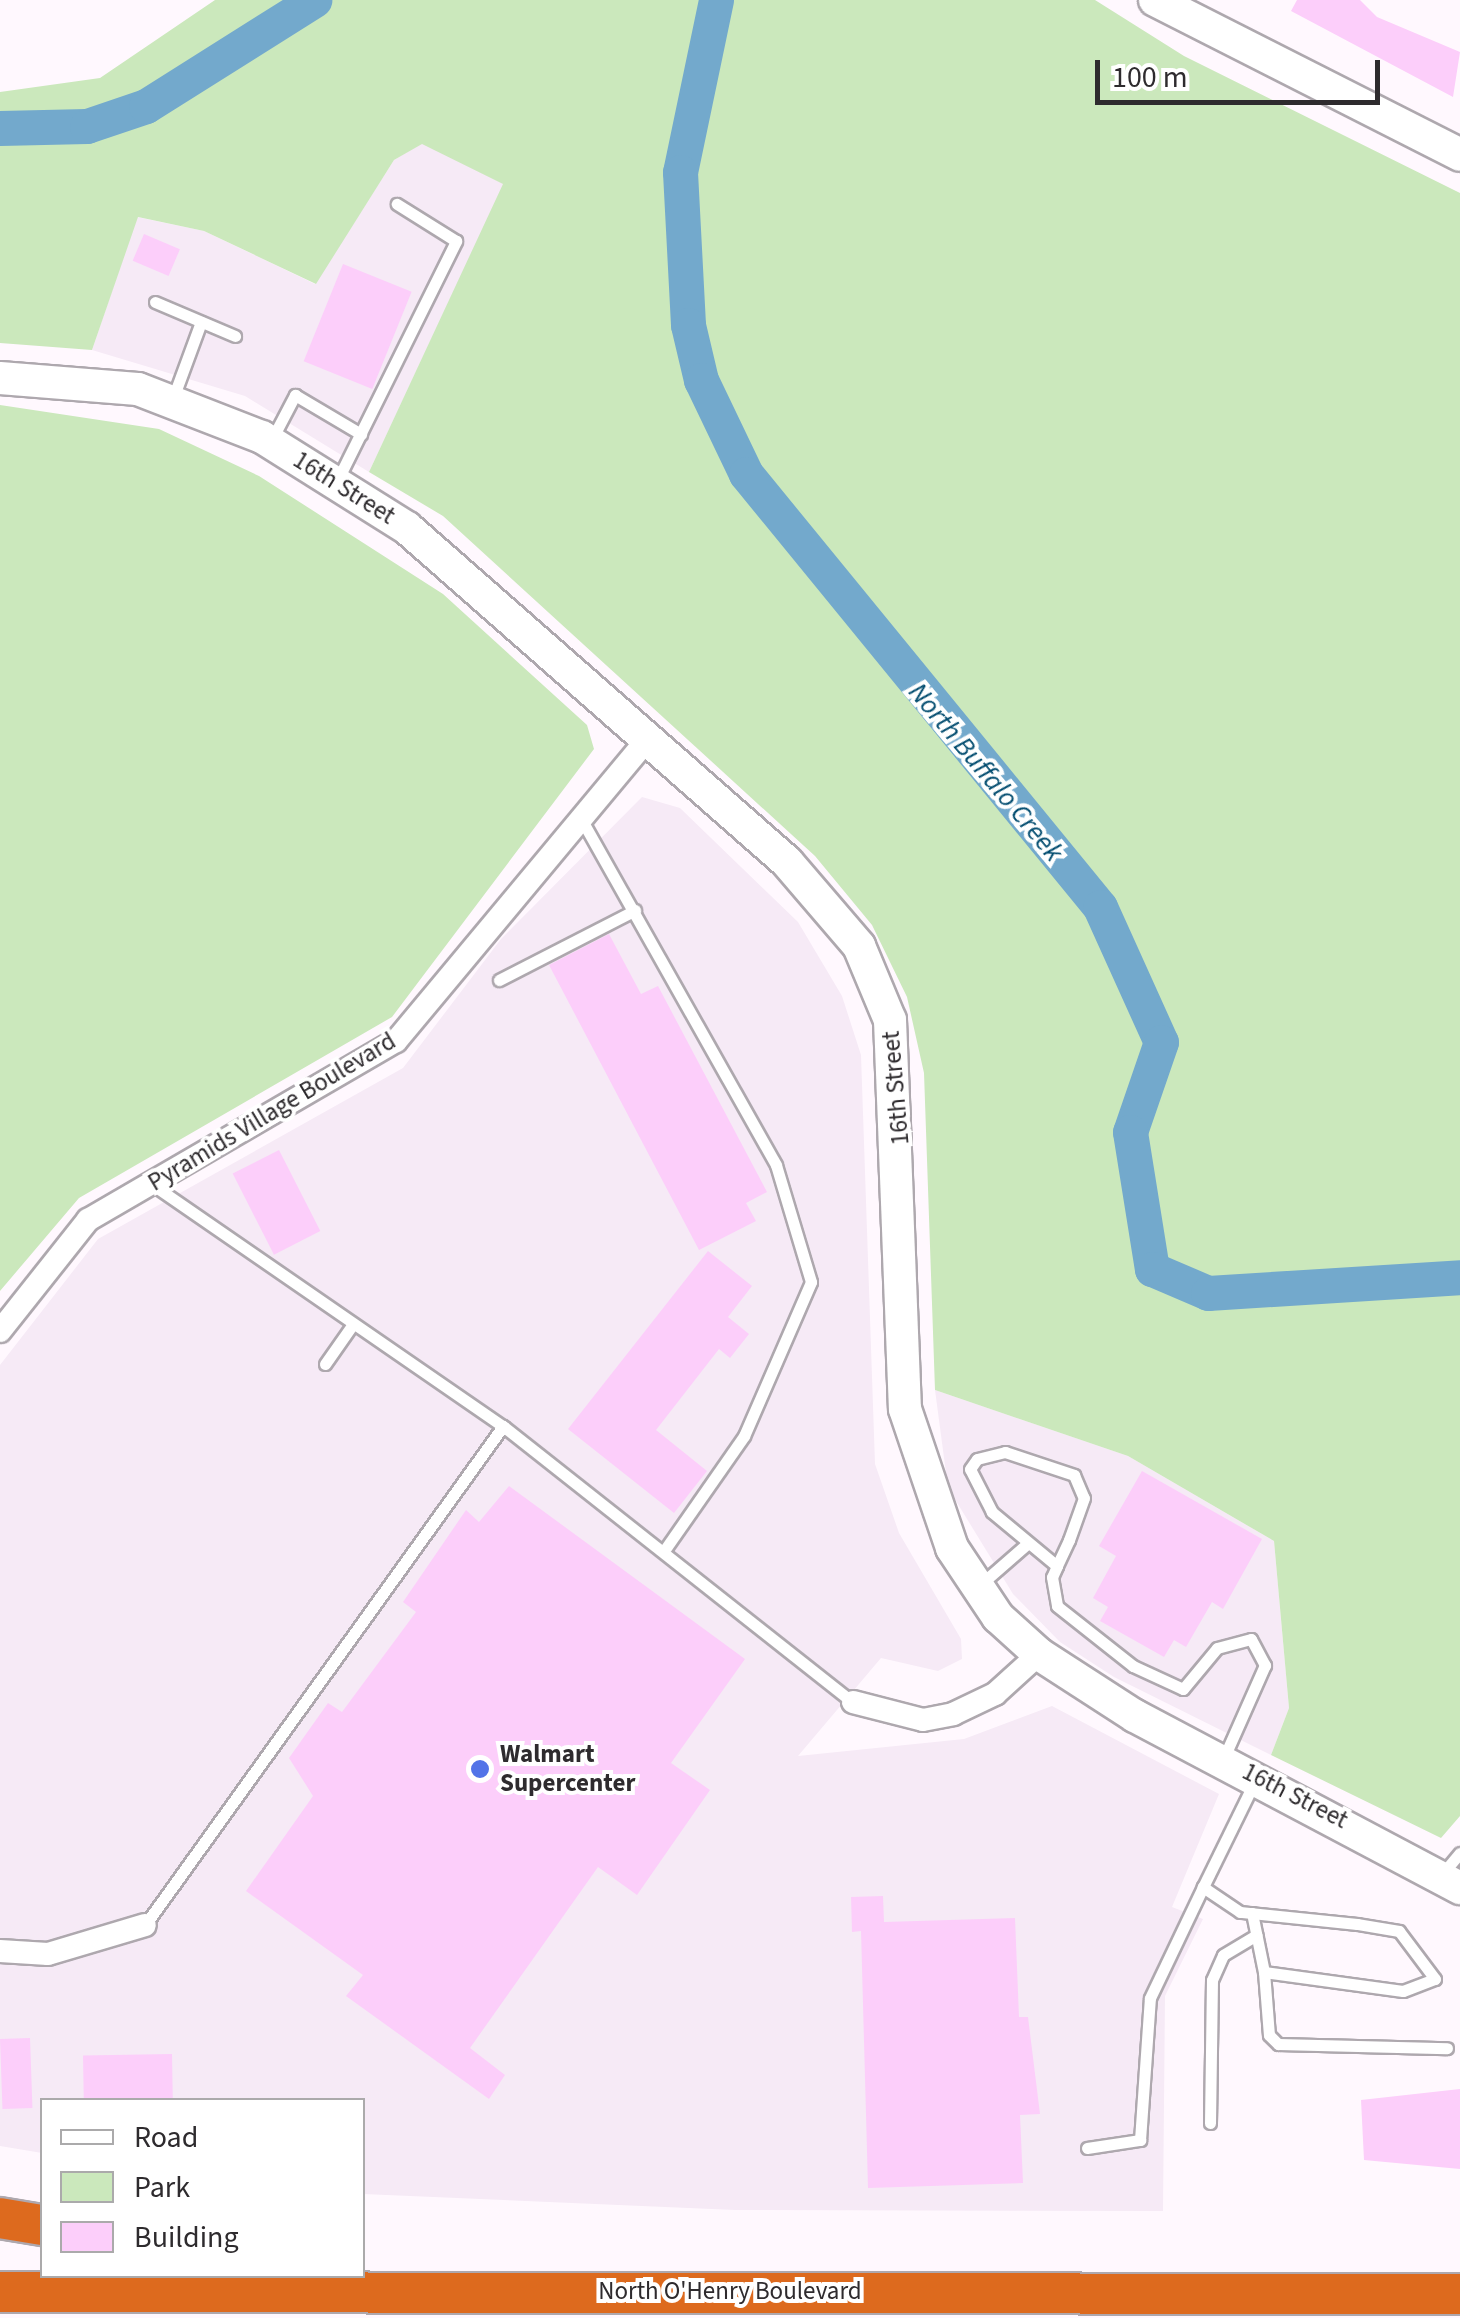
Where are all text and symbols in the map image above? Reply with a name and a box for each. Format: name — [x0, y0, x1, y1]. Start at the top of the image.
scale bar — [1100, 40, 1385, 102]
text: 100 m — [1112, 56, 1188, 99]
street label: 16th Street — [287, 445, 401, 531]
water label: North Buffalo Creek — [901, 676, 1071, 868]
street label: Pyramids Village Boulevard — [143, 1026, 401, 1198]
street label: 16th Street — [876, 1030, 916, 1146]
place label: Walmart Supercenter — [500, 1740, 635, 1799]
street label: 16th Street — [1237, 1757, 1353, 1835]
marker: Walmart Supercenter — [469, 1758, 491, 1780]
legend — [40, 2098, 365, 2278]
text: Road — [134, 2116, 198, 2159]
text: Park — [134, 2166, 190, 2209]
text: Building — [134, 2216, 239, 2259]
street label: North O'Henry Boulevard — [598, 2276, 862, 2306]

